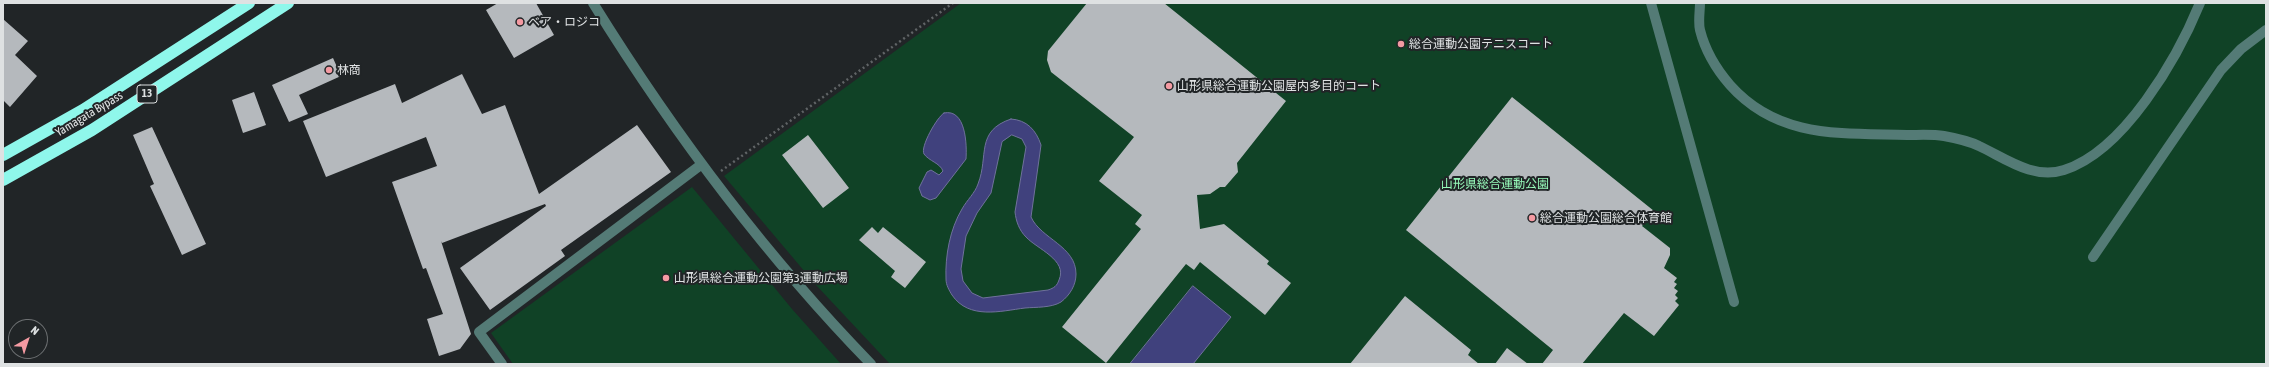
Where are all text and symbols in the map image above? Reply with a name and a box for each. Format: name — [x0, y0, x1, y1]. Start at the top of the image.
place label: ベア・ロジコ — [528, 15, 600, 29]
marker: ベア・ロジコ — [515, 17, 525, 27]
place label: 総合運動公園テニスコート — [1409, 37, 1553, 51]
marker: 総合運動公園テニスコート — [1396, 39, 1406, 49]
place label: 林商 — [337, 63, 361, 77]
marker: 林商 — [324, 65, 334, 75]
place label: 山形県総合運動公園屋内多目的コート — [1177, 79, 1381, 93]
marker: 山形県総合運動公園屋内多目的コート — [1164, 81, 1174, 91]
road number: 13 — [137, 85, 157, 103]
street label: Yamagata Bypass — [53, 88, 125, 140]
park label: 山形県総合運動公園 — [1441, 177, 1549, 191]
place label: 総合運動公園総合体育館 — [1540, 211, 1672, 225]
marker: 総合運動公園総合体育館 — [1527, 213, 1537, 223]
place label: 山形県総合運動公園第3運動広場 — [674, 271, 848, 285]
marker: 山形県総合運動公園第3運動広場 — [661, 273, 671, 283]
north arrow — [8, 319, 48, 359]
text: N — [29, 324, 41, 337]

